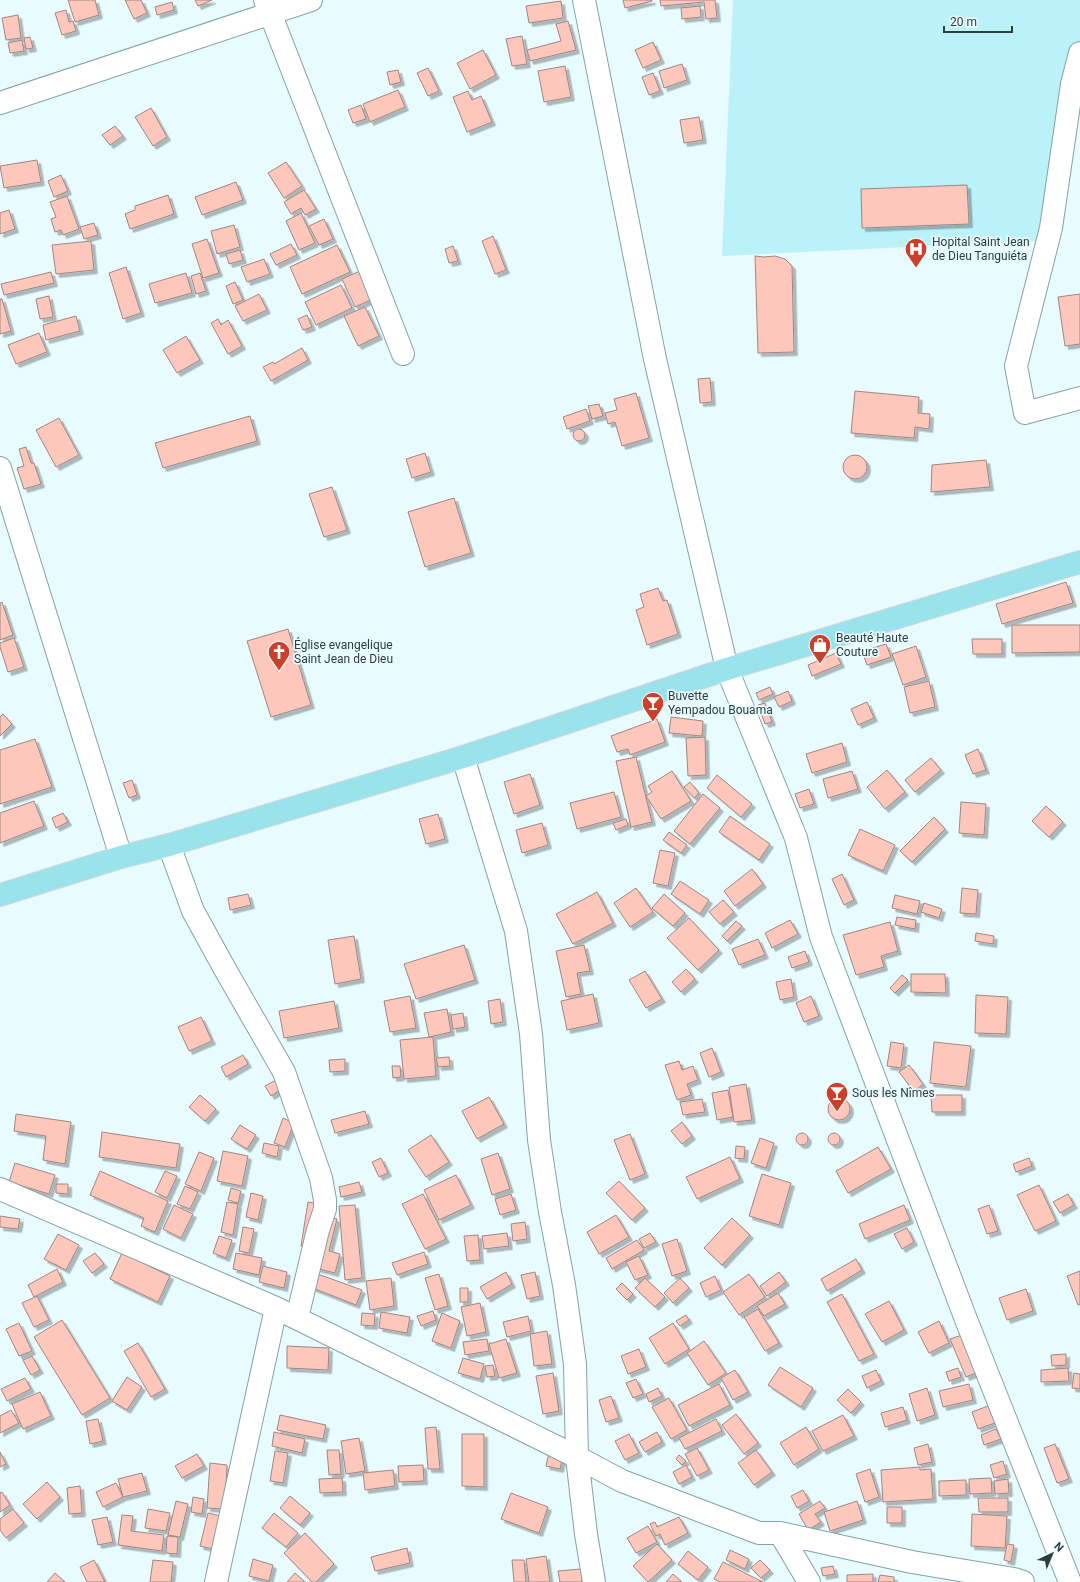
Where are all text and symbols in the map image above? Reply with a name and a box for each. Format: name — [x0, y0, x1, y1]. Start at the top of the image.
scale bar — [944, 8, 1012, 34]
text: 20 m — [950, 15, 977, 29]
place label: Hopital Saint Jean de Dieu Tanguiéta — [932, 235, 1030, 263]
hospital icon: Hopital Saint Jean de Dieu Tanguiéta — [903, 236, 929, 269]
place label: Beauté Haute Couture — [836, 631, 908, 659]
shop icon: Beauté Haute Couture — [807, 632, 833, 665]
place label: Église evangelique Saint Jean de Dieu — [294, 637, 393, 666]
church icon: Église evangelique Saint Jean de Dieu — [266, 639, 292, 672]
place label: Buvette Yempadou Bouama — [668, 689, 773, 717]
bar icon: Buvette Yempadou Bouama — [640, 690, 666, 723]
bar icon: Sous les Nîmes — [824, 1080, 850, 1113]
place label: Sous les Nîmes — [852, 1086, 935, 1100]
north arrow — [1032, 1534, 1072, 1574]
text: N — [1051, 1540, 1066, 1555]

